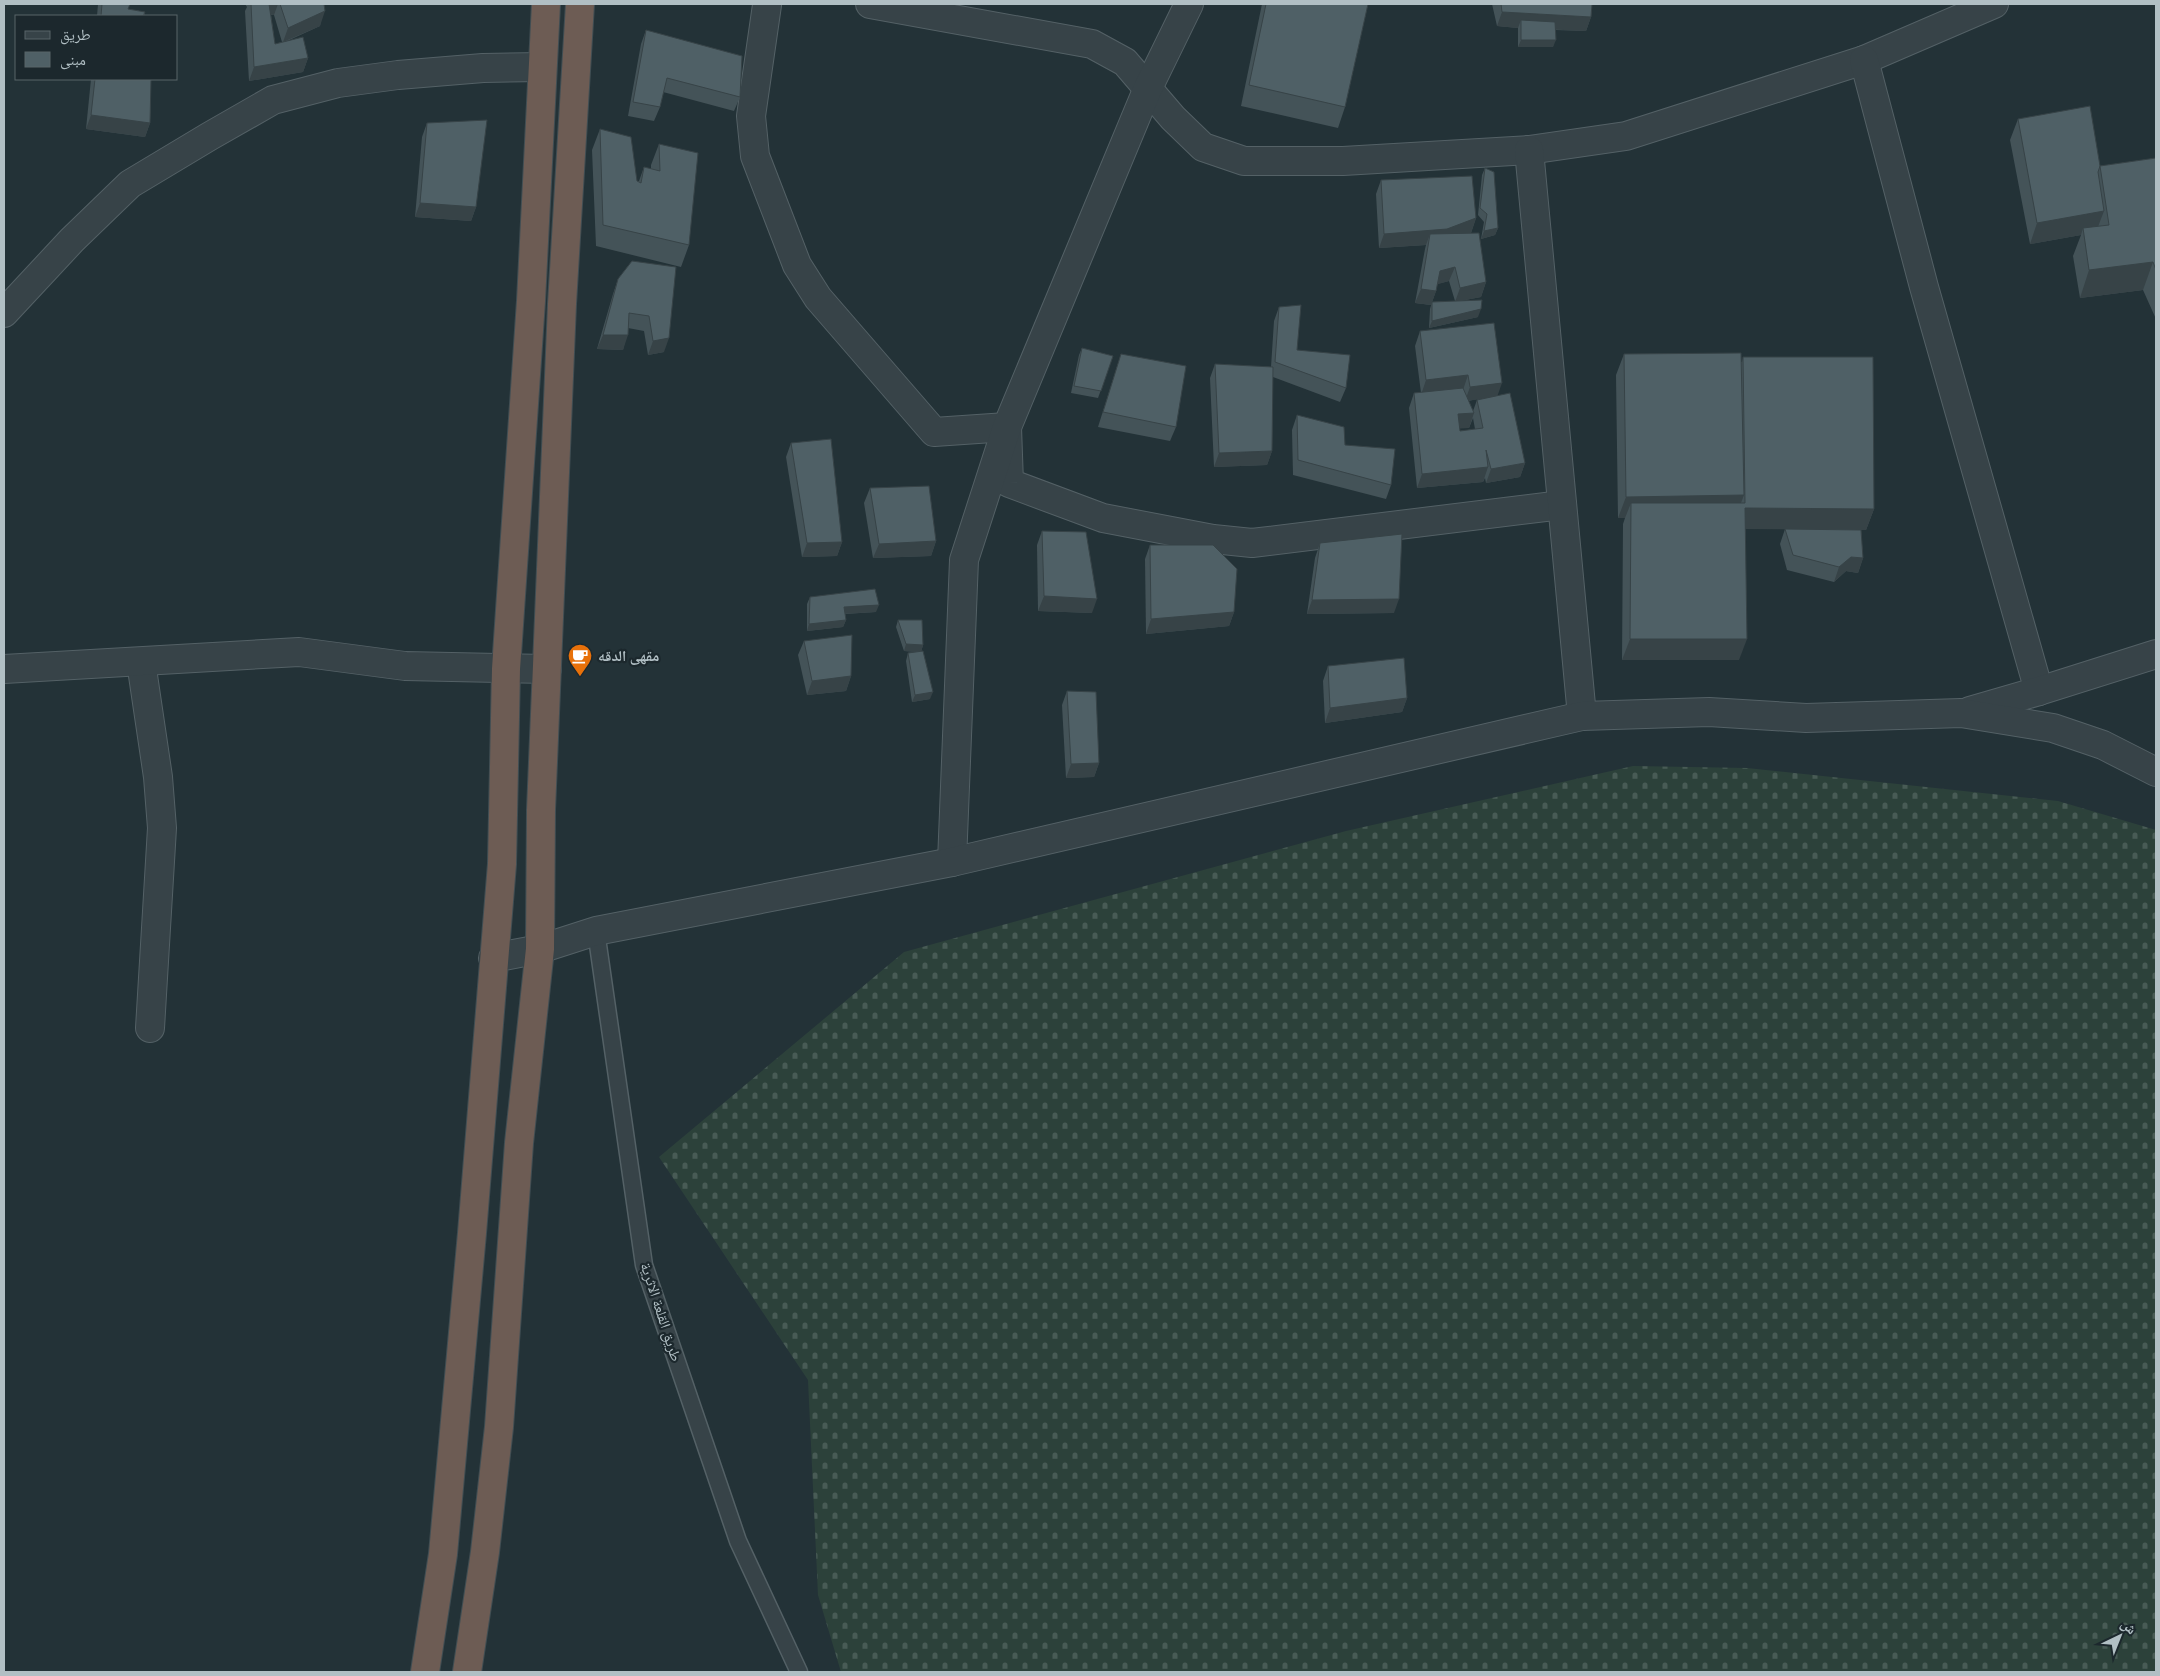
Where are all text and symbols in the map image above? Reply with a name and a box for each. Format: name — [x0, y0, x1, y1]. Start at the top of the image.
legend — [15, 15, 178, 80]
text: طريق — [60, 25, 91, 45]
text: مبنى — [60, 50, 86, 70]
cafe icon: مقهى الدقه — [567, 643, 593, 677]
place label: مقهى الدقه — [598, 646, 659, 665]
street label: طريق القلعة الاثرية — [636, 1260, 686, 1364]
north arrow — [2095, 1611, 2145, 1661]
text: ش — [2117, 1615, 2141, 1638]

